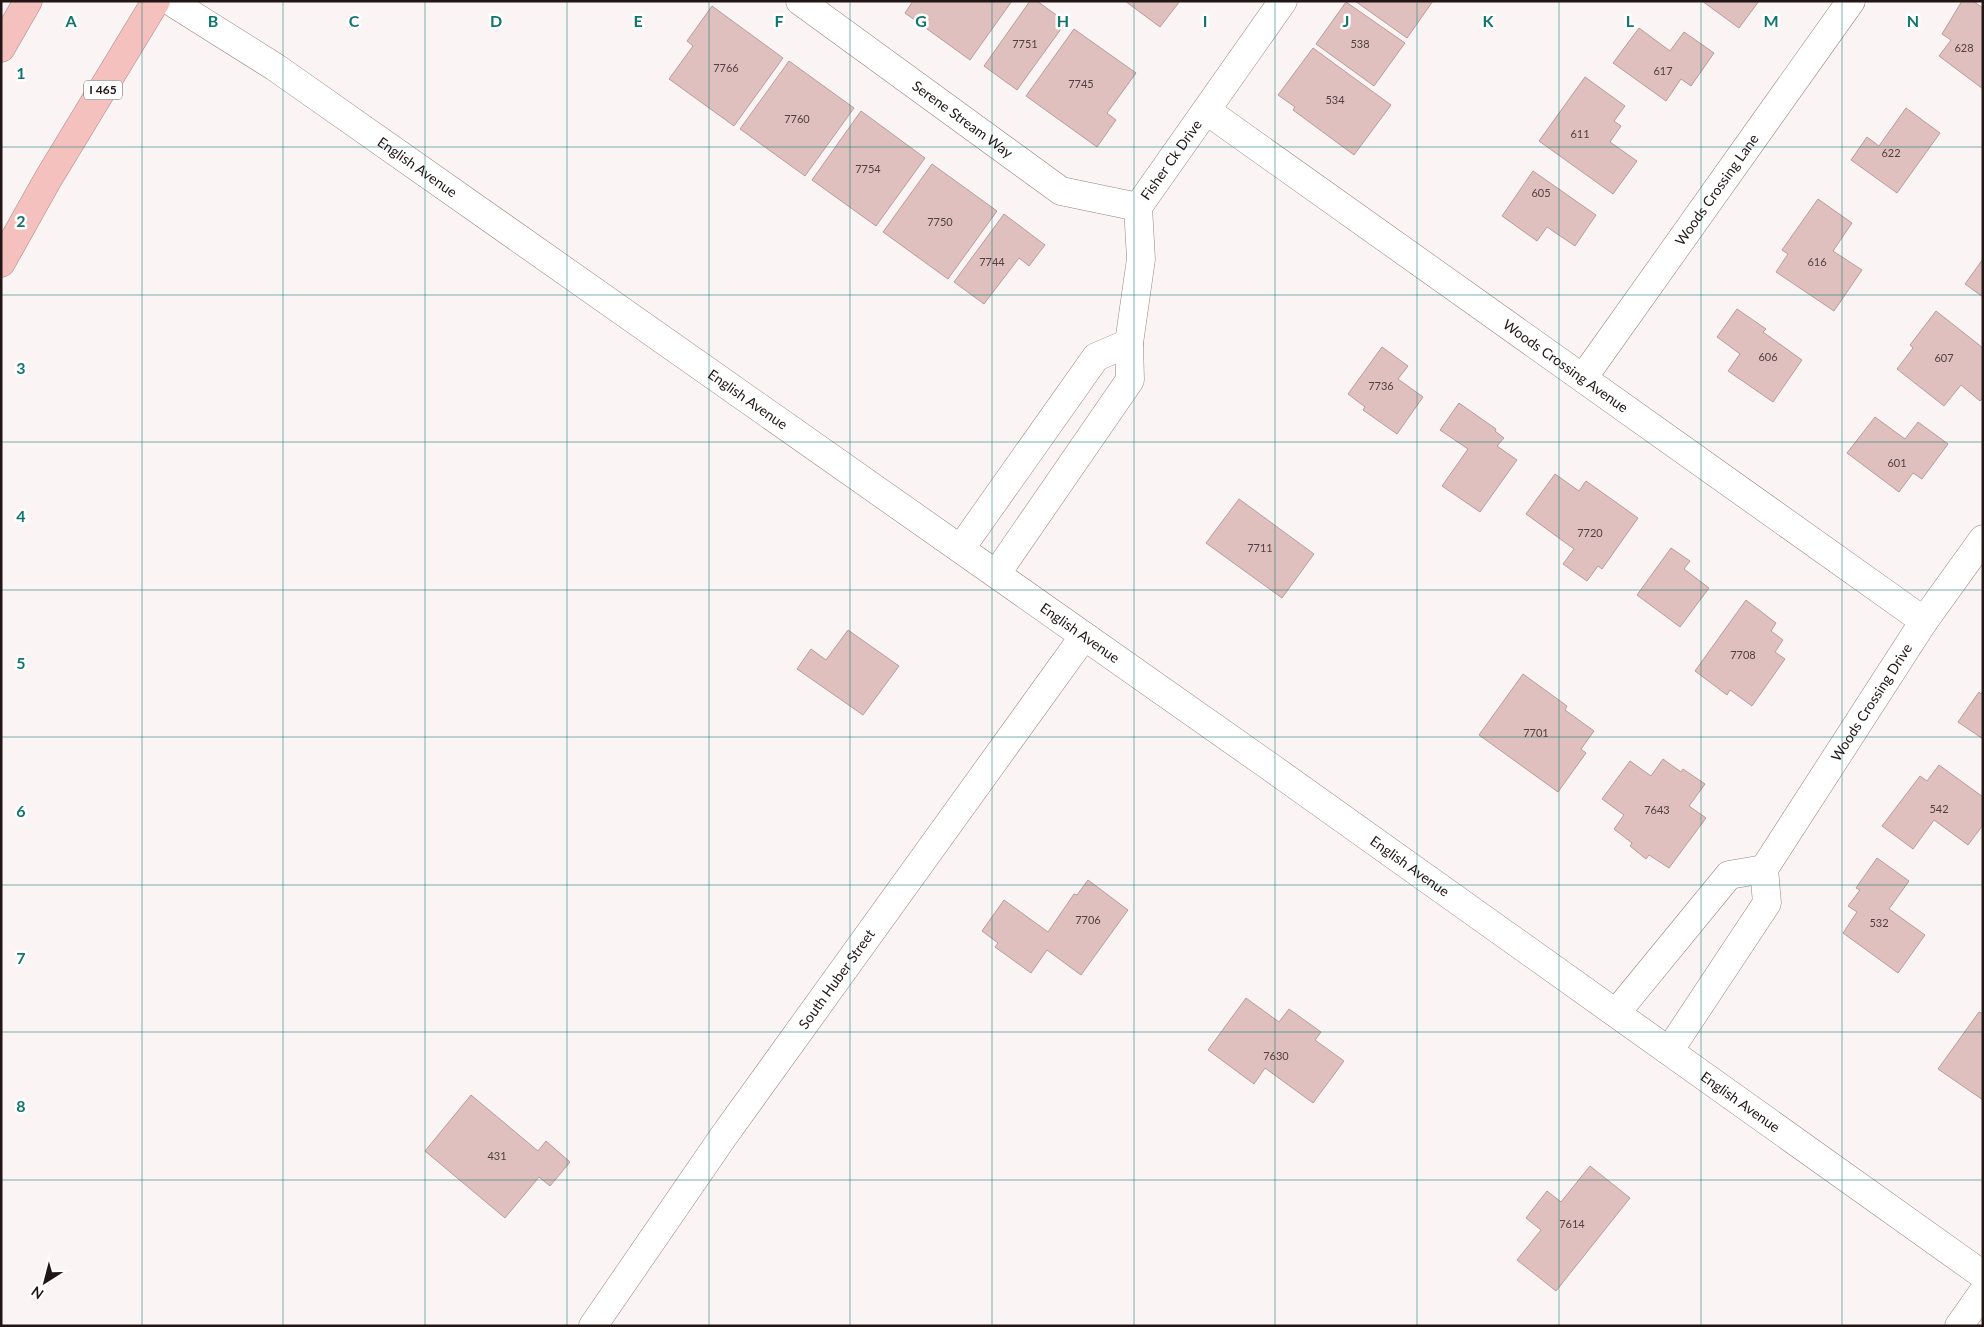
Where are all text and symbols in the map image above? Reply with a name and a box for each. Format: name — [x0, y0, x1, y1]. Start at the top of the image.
text: A — [64, 11, 77, 30]
text: B — [208, 11, 218, 30]
text: C — [349, 11, 360, 30]
text: D — [490, 11, 502, 30]
text: E — [633, 11, 643, 30]
text: F — [774, 11, 784, 30]
text: G — [915, 11, 927, 30]
text: H — [1057, 11, 1069, 30]
text: I — [1203, 11, 1207, 30]
text: J — [1343, 11, 1349, 30]
text: K — [1483, 11, 1495, 30]
text: L — [1626, 11, 1635, 30]
text: M — [1763, 11, 1779, 30]
text: N — [1907, 11, 1919, 30]
house number: 7751 — [1012, 37, 1038, 50]
house number: 538 — [1350, 37, 1370, 50]
house number: 628 — [1954, 41, 1974, 54]
house number: 7766 — [713, 61, 739, 74]
text: 1 — [16, 63, 26, 82]
house number: 617 — [1653, 64, 1673, 77]
street label: Serene Stream Way — [909, 77, 1017, 162]
house number: 7745 — [1068, 77, 1094, 90]
road number: I 465 — [84, 80, 122, 100]
house number: 534 — [1325, 93, 1345, 106]
house number: 7760 — [784, 112, 810, 125]
street label: Fisher Ck Drive — [1137, 116, 1205, 203]
house number: 611 — [1570, 127, 1590, 140]
street label: Woods Crossing Lane — [1671, 130, 1762, 248]
street label: English Avenue — [375, 133, 461, 200]
house number: 622 — [1881, 146, 1901, 159]
house number: 7754 — [855, 162, 881, 175]
house number: 605 — [1531, 186, 1551, 199]
text: 2 — [16, 211, 26, 230]
house number: 7750 — [927, 215, 953, 228]
house number: 7744 — [979, 255, 1005, 268]
house number: 616 — [1807, 255, 1827, 268]
street label: Woods Crossing Avenue — [1500, 315, 1632, 416]
house number: 606 — [1758, 350, 1778, 363]
house number: 607 — [1934, 351, 1954, 364]
text: 3 — [16, 358, 26, 377]
street label: English Avenue — [705, 365, 791, 433]
house number: 7736 — [1368, 379, 1394, 392]
house number: 601 — [1887, 456, 1907, 469]
text: 4 — [16, 506, 26, 525]
house number: 7720 — [1577, 526, 1603, 539]
house number: 7711 — [1247, 541, 1273, 554]
street label: English Avenue — [1037, 599, 1123, 666]
street label: Woods Crossing Drive — [1827, 640, 1915, 764]
house number: 7708 — [1730, 648, 1756, 661]
text: 5 — [16, 653, 26, 672]
house number: 7701 — [1523, 726, 1549, 739]
text: 6 — [16, 801, 26, 820]
house number: 542 — [1929, 802, 1949, 815]
house number: 7643 — [1644, 803, 1670, 816]
street label: English Avenue — [1367, 832, 1453, 900]
house number: 7706 — [1075, 913, 1101, 926]
house number: 532 — [1869, 916, 1889, 929]
street label: South Huber Street — [795, 926, 878, 1032]
text: 7 — [16, 948, 26, 967]
house number: 7630 — [1263, 1049, 1289, 1062]
street label: English Avenue — [1698, 1068, 1783, 1136]
text: 8 — [16, 1096, 26, 1115]
house number: 431 — [487, 1149, 507, 1162]
house number: 7614 — [1559, 1217, 1585, 1230]
north arrow — [20, 1257, 70, 1307]
text: N — [28, 1283, 46, 1303]

